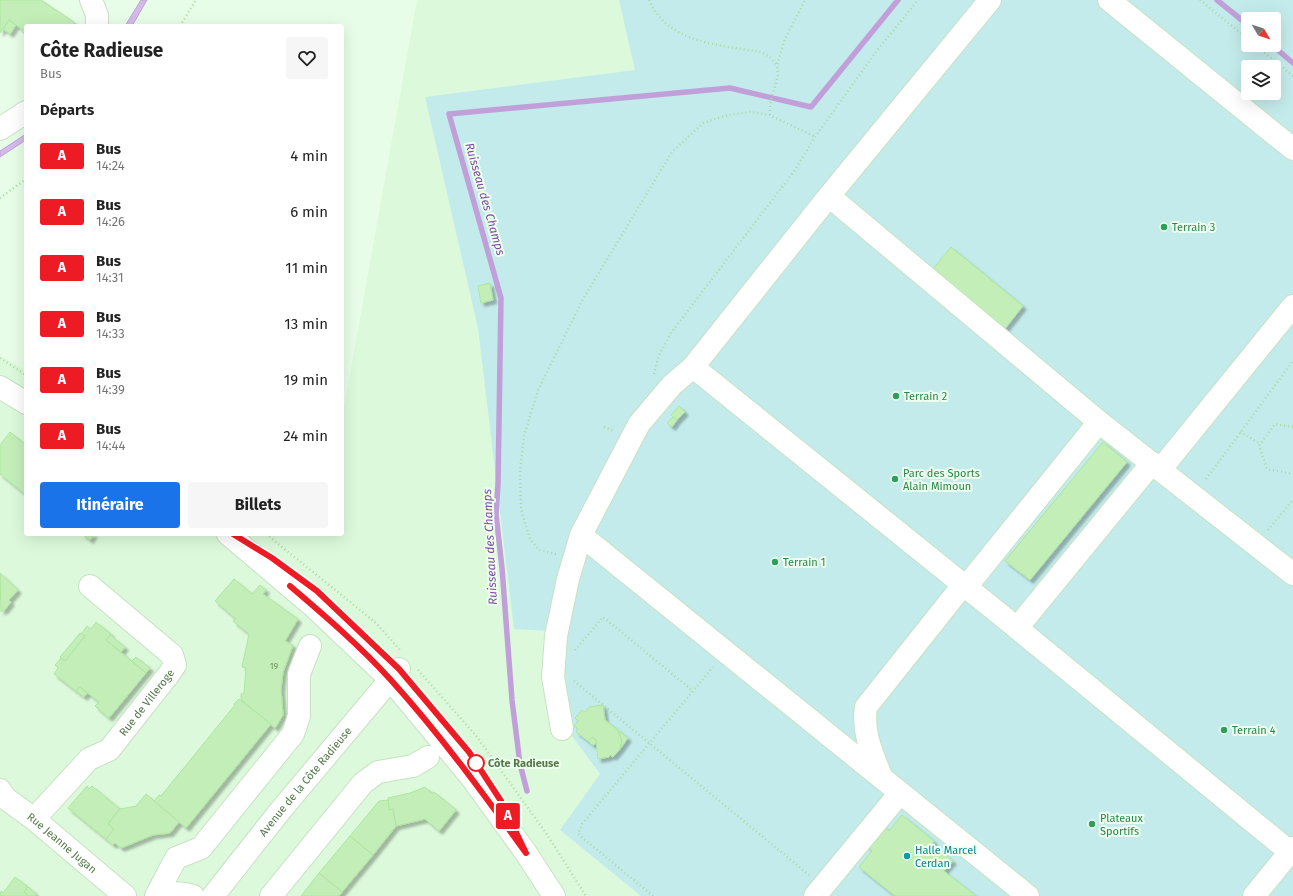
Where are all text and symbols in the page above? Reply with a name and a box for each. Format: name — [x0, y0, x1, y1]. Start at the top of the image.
north arrow — [1241, 12, 1281, 52]
map controls — [1241, 12, 1281, 100]
button: heart — [286, 37, 328, 79]
text: Côte Radieuse — [40, 39, 163, 62]
button: layers — [1241, 60, 1281, 100]
text: Bus — [40, 66, 62, 81]
text: Départs — [40, 101, 94, 119]
text: Bus — [96, 140, 121, 158]
water label: Ruisseau des Champs — [462, 141, 508, 257]
text: A — [58, 147, 66, 164]
text: 4 min — [290, 147, 328, 165]
text: 14:24 — [96, 158, 125, 173]
text: Bus — [96, 196, 121, 214]
text: A — [58, 203, 66, 220]
text: 6 min — [290, 203, 328, 221]
text: 14:26 — [96, 214, 125, 229]
place label: Terrain 3 — [1172, 221, 1215, 234]
marker: Terrain 3 — [1159, 222, 1169, 232]
text: Bus — [96, 252, 121, 270]
text: A — [58, 259, 66, 276]
text: 11 min — [285, 259, 328, 277]
text: 14:31 — [96, 270, 124, 285]
text: Bus — [96, 308, 121, 326]
text: A — [58, 315, 66, 332]
text: 13 min — [284, 315, 328, 333]
text: 14:33 — [96, 326, 125, 341]
text: Bus — [96, 364, 121, 382]
text: A — [58, 371, 66, 388]
text: 19 min — [284, 371, 328, 389]
text: 14:39 — [96, 382, 125, 397]
place label: Terrain 2 — [904, 390, 947, 403]
marker: Terrain 2 — [891, 391, 901, 401]
text: Bus — [96, 420, 121, 438]
text: A — [58, 427, 66, 444]
text: 24 min — [283, 427, 328, 445]
text: 14:44 — [96, 438, 125, 453]
place label: Parc des Sports Alain Mimoun — [903, 467, 980, 493]
marker: Parc des Sports Alain Mimoun — [890, 474, 900, 484]
button: Itinéraire — [40, 482, 180, 528]
button: Billets — [188, 482, 328, 528]
water label: Ruisseau des Champs — [480, 488, 500, 605]
place label: Terrain 1 — [783, 556, 825, 569]
marker: Terrain 1 — [770, 557, 780, 567]
house number: 19 — [270, 661, 279, 671]
street label: Rue de Villeroge — [116, 667, 177, 738]
street label: Avenue de la Côte Radieuse — [256, 724, 354, 839]
place label: Terrain 4 — [1232, 724, 1276, 737]
marker: Terrain 4 — [1219, 725, 1229, 735]
marker: Côte Radieuse — [467, 754, 485, 772]
place label: Côte Radieuse — [488, 757, 559, 770]
line badge: A — [495, 803, 521, 829]
text: A — [504, 807, 512, 824]
street label: Rue Jeanne Jugan — [25, 810, 99, 876]
place label: Plateaux Sportifs — [1100, 812, 1144, 838]
marker: Plateaux Sportifs — [1087, 819, 1097, 829]
place label: Halle Marcel Cerdan — [915, 844, 976, 870]
marker: Halle Marcel Cerdan — [902, 851, 912, 861]

